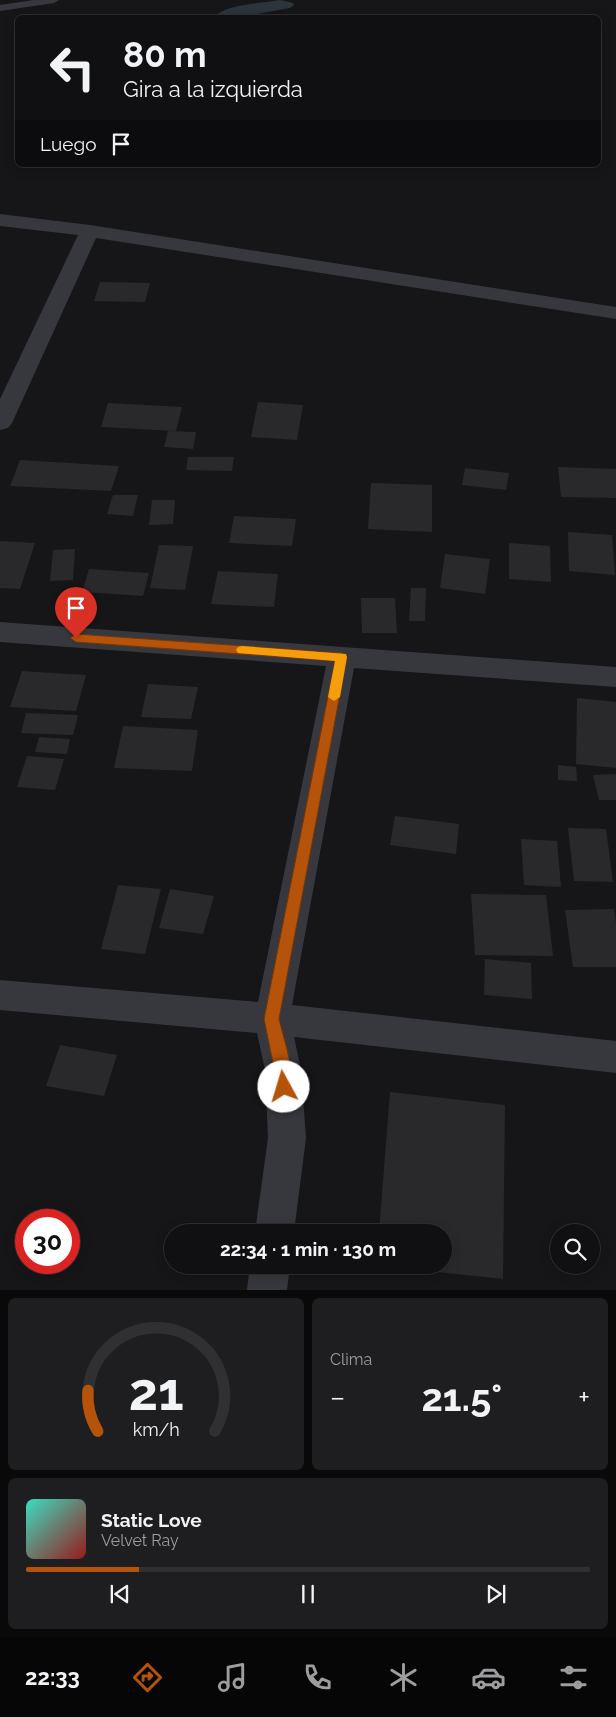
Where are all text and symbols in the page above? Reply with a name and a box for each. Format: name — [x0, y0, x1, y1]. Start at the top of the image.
text: 80 m — [123, 34, 207, 75]
icon: left — [40, 35, 105, 100]
text: Gira a la izquierda — [123, 76, 303, 102]
icon: arrive — [107, 130, 135, 158]
text: Luego — [40, 133, 97, 155]
pin — [55, 587, 97, 638]
icon: arrive — [62, 594, 90, 622]
position arrow — [257, 1060, 309, 1112]
speed limit sign: 30 — [15, 1209, 80, 1274]
map controls — [550, 1224, 600, 1274]
button: search — [550, 1224, 600, 1274]
text: 22:34 · 1 min · 130 m — [220, 1238, 396, 1260]
text: Clima — [330, 1350, 372, 1369]
text: 21 — [128, 1361, 184, 1422]
text: 21.5° — [421, 1375, 502, 1420]
text: − — [330, 1381, 345, 1414]
text: + — [578, 1381, 590, 1414]
text: km/h — [132, 1419, 180, 1440]
text: Static Love — [101, 1509, 202, 1531]
text: Velvet Ray — [101, 1531, 179, 1550]
icon: previous — [106, 1580, 134, 1608]
icon: pause — [294, 1580, 322, 1608]
icon: next — [482, 1580, 510, 1608]
icon: directions — [130, 1660, 165, 1695]
icon: music — [215, 1660, 250, 1695]
icon: phone — [300, 1660, 335, 1695]
icon: climate — [386, 1660, 421, 1695]
icon: car — [471, 1660, 506, 1695]
icon: filters — [556, 1660, 591, 1695]
text: 22:33 — [25, 1664, 80, 1690]

